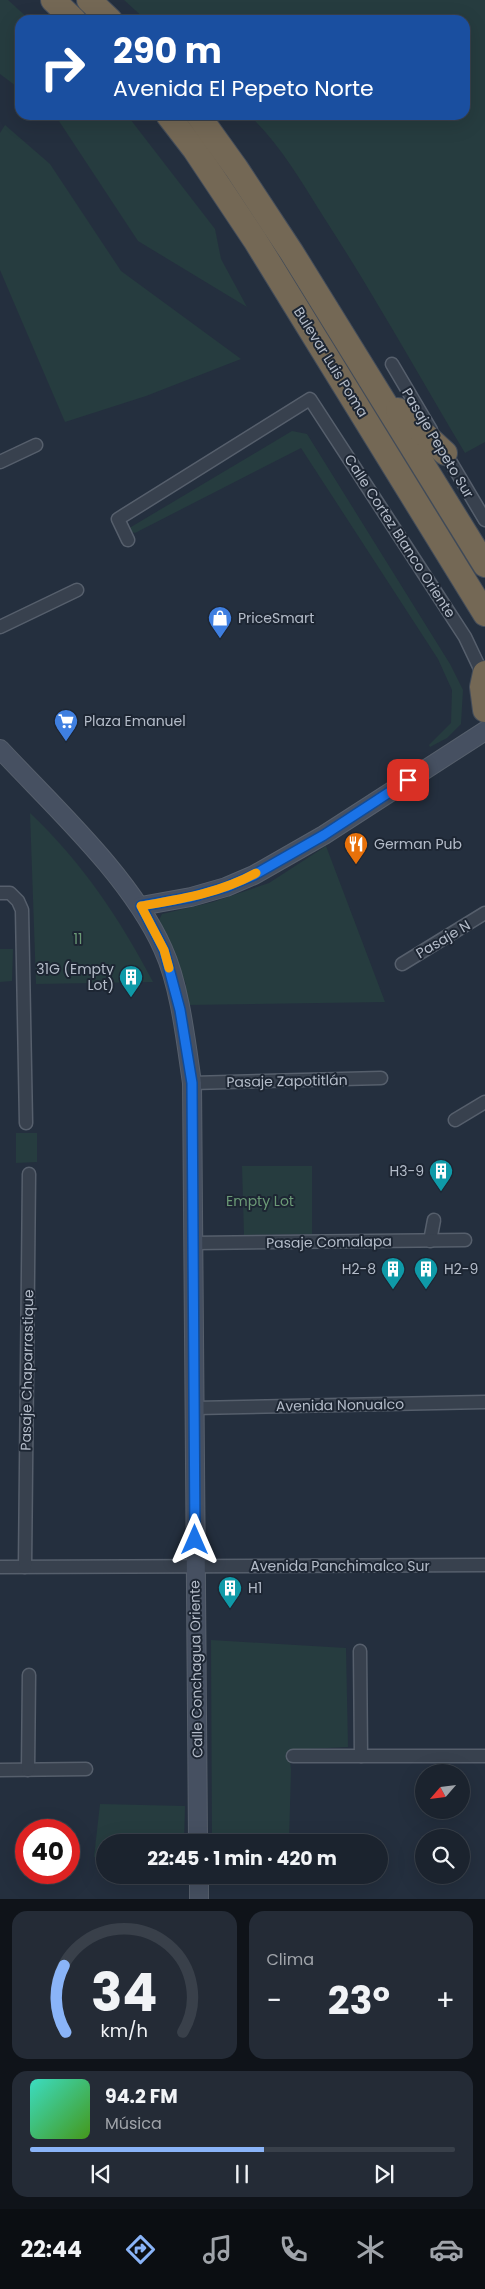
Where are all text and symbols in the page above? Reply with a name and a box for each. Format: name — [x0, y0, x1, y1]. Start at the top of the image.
text: 290 m — [113, 26, 222, 75]
icon: right — [30, 35, 95, 100]
text: Avenida El Pepeto Norte — [113, 73, 374, 104]
street label: Bulevar Luis Poma — [289, 303, 373, 421]
street label: Pasaje Pepeto Sur — [397, 384, 479, 502]
street label: Calle Cortez Blanco Oriente — [340, 450, 461, 622]
shop icon: PriceSmart — [207, 605, 233, 639]
place label: PriceSmart — [238, 608, 314, 628]
supermarket icon: Plaza Emanuel — [53, 708, 79, 742]
place label: Plaza Emanuel — [84, 711, 186, 731]
pin — [387, 759, 429, 801]
icon: arrive — [394, 766, 422, 794]
restaurant icon: German Pub — [343, 831, 369, 865]
place label: German Pub — [374, 834, 462, 854]
street label: Pasaje N — [412, 915, 474, 963]
park label: 11 — [74, 929, 82, 949]
place label: 31G (Empty Lot) — [36, 959, 114, 995]
building icon: 31G (Empty Lot) — [118, 964, 144, 998]
street label: Pasaje Zapotitlán — [226, 1070, 348, 1092]
building icon: H3-9 — [428, 1158, 454, 1192]
place label: H3-9 — [390, 1161, 424, 1181]
park label: Empty Lot — [226, 1191, 294, 1211]
street label: Pasaje Comalapa — [266, 1231, 392, 1253]
building icon: H2-8 — [380, 1256, 406, 1290]
building icon: H2-9 — [413, 1256, 439, 1290]
place label: H2-8 — [342, 1259, 376, 1279]
place label: H2-9 — [444, 1259, 478, 1279]
street label: Pasaje Chaparrastique — [16, 1289, 38, 1451]
street label: Avenida Nonualco — [276, 1394, 404, 1416]
position arrow — [168, 1513, 220, 1565]
street label: Avenida Panchimalco Sur — [250, 1556, 430, 1576]
building icon: H1 — [217, 1575, 243, 1609]
place label: H1 — [248, 1578, 262, 1598]
street label: Calle Conchagua Oriente — [184, 1580, 208, 1758]
north arrow — [415, 1764, 470, 1819]
map controls — [415, 1764, 470, 1884]
speed limit sign: 40 — [15, 1819, 80, 1884]
button: search — [415, 1829, 470, 1884]
text: 22:45 · 1 min · 420 m — [147, 1845, 337, 1872]
text: Clima — [267, 1948, 314, 1971]
text: 34 — [91, 1956, 158, 2029]
text: 23° — [328, 1974, 390, 2027]
text: − — [267, 1981, 282, 2020]
text: + — [436, 1981, 455, 2020]
text: km/h — [100, 2018, 148, 2043]
text: 94.2 FM — [105, 2083, 178, 2110]
text: Música — [105, 2112, 162, 2135]
icon: previous — [87, 2160, 115, 2188]
icon: pause — [228, 2160, 256, 2188]
icon: next — [370, 2160, 398, 2188]
icon: directions — [123, 2232, 158, 2267]
icon: music — [200, 2232, 235, 2267]
icon: phone — [276, 2232, 311, 2267]
icon: climate — [353, 2232, 388, 2267]
icon: car — [429, 2232, 464, 2267]
text: 22:44 — [21, 2234, 82, 2265]

